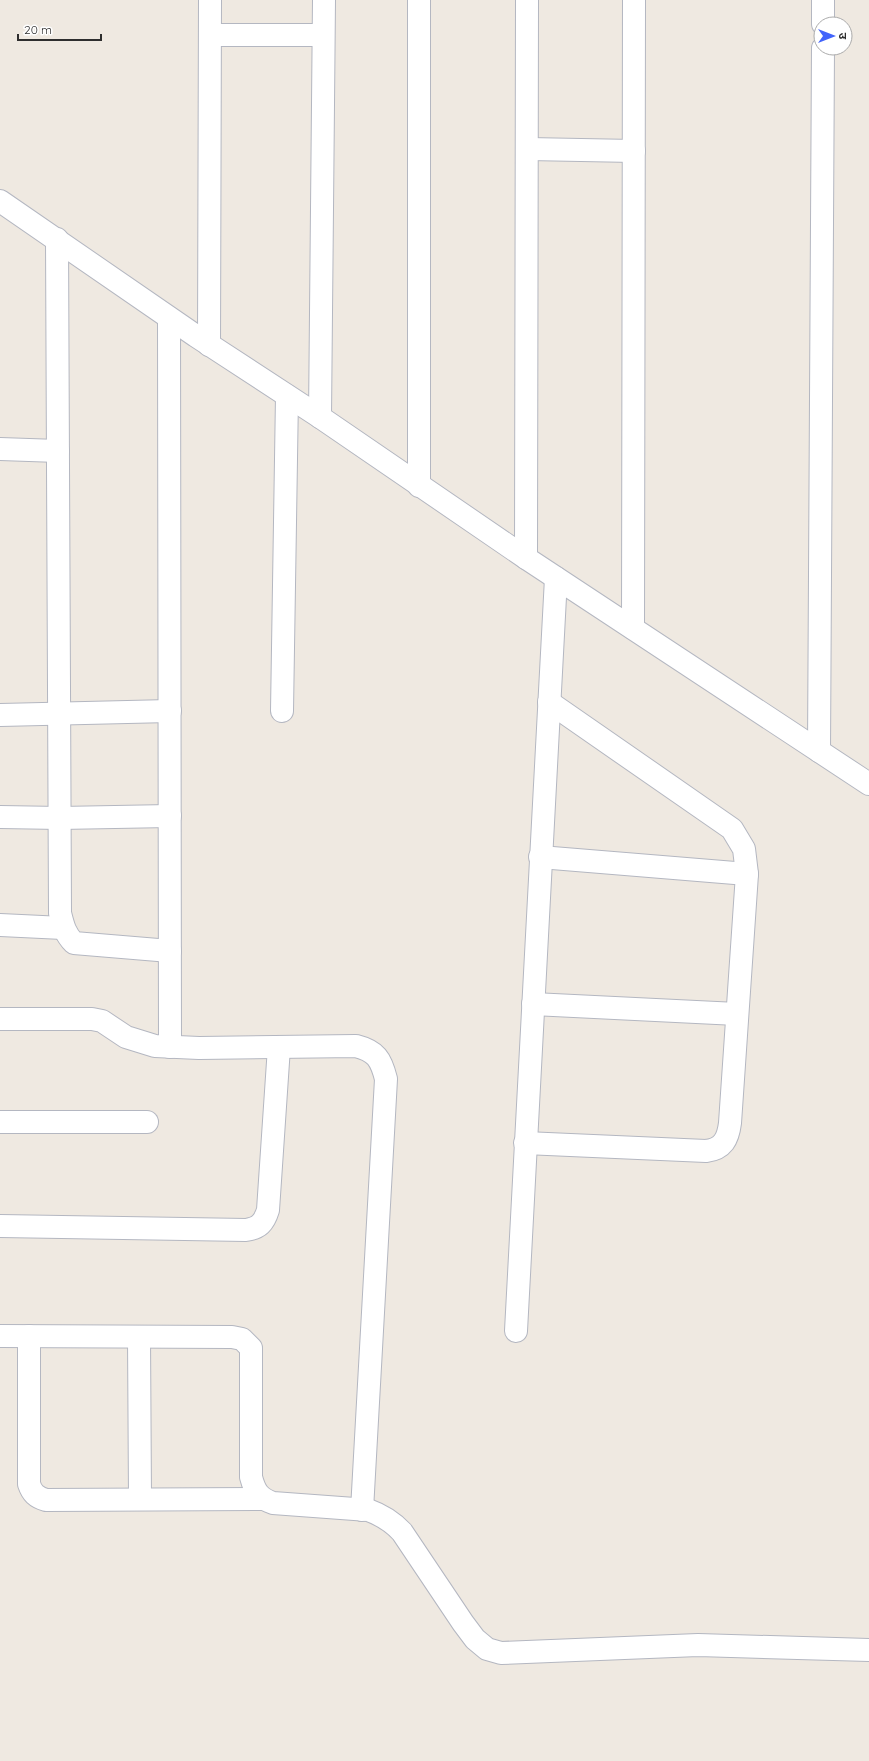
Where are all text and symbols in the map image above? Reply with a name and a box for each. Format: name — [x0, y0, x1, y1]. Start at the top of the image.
scale bar — [18, 16, 101, 42]
north arrow — [813, 16, 853, 56]
text: 20 m — [24, 22, 52, 37]
text: उ — [836, 33, 850, 40]

